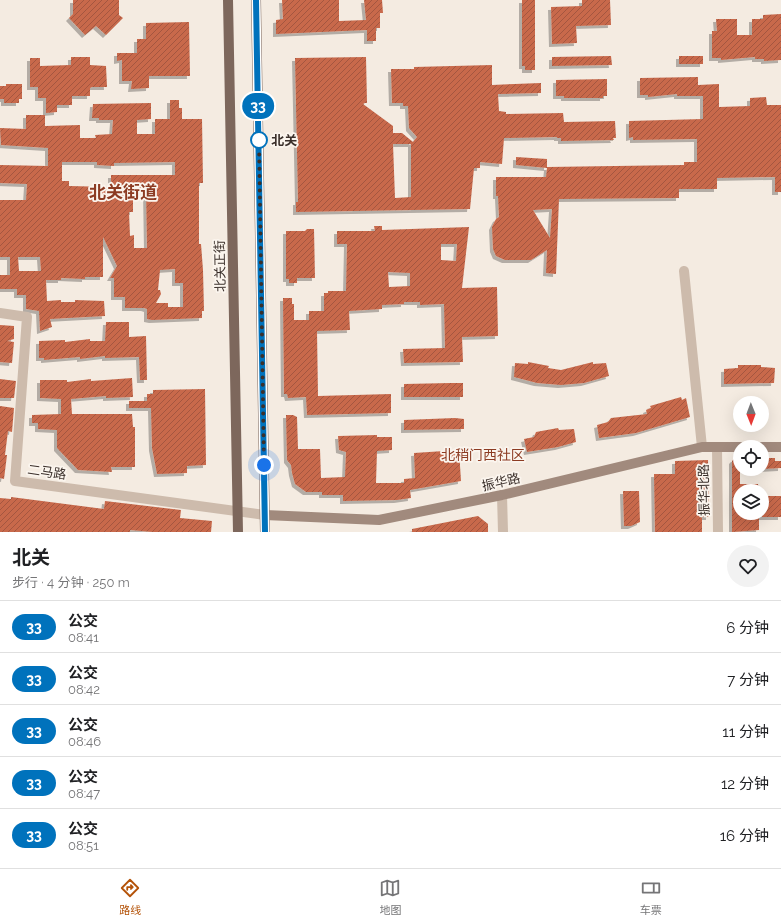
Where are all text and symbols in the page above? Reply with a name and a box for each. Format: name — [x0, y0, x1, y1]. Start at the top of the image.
line badge: 33 — [240, 93, 276, 119]
text: 33 — [250, 98, 266, 114]
marker: 北关 — [250, 131, 268, 149]
place label: 北关 — [271, 133, 297, 148]
district label: 北关街道 — [89, 182, 157, 202]
street label: 北关正街 — [212, 240, 228, 292]
north arrow — [733, 396, 769, 432]
map controls — [733, 396, 769, 520]
button: locate — [733, 440, 769, 476]
district label: 北稍门西社区 — [441, 447, 525, 463]
your location — [254, 455, 274, 475]
street label: 二马路 — [27, 462, 67, 482]
street label: 振华北路 — [696, 464, 712, 516]
street label: 振华路 — [480, 470, 522, 494]
button: layers — [733, 484, 769, 520]
button: heart — [727, 545, 769, 587]
text: 北关 — [12, 546, 50, 568]
text: 步行 · 4 分钟 · 250 m — [12, 575, 130, 590]
text: 公交 — [68, 612, 98, 630]
text: 33 — [26, 619, 42, 635]
text: 6 分钟 — [726, 619, 769, 637]
text: 08:41 — [68, 630, 99, 645]
text: 公交 — [68, 664, 98, 682]
text: 33 — [26, 671, 42, 687]
text: 7 分钟 — [727, 671, 769, 689]
text: 08:42 — [68, 682, 100, 697]
text: 公交 — [68, 716, 98, 734]
text: 33 — [26, 723, 42, 739]
text: 11 分钟 — [722, 723, 769, 741]
text: 08:46 — [68, 734, 101, 749]
text: 公交 — [68, 768, 98, 786]
text: 33 — [26, 775, 42, 791]
text: 12 分钟 — [721, 775, 769, 793]
text: 08:47 — [68, 786, 100, 801]
text: 公交 — [68, 820, 98, 838]
text: 33 — [26, 827, 42, 843]
text: 16 分钟 — [720, 827, 769, 845]
text: 08:51 — [68, 838, 99, 853]
tab: 路线 — [119, 877, 141, 917]
tab: 地图 — [379, 877, 401, 917]
tab: 车票 — [640, 877, 662, 917]

